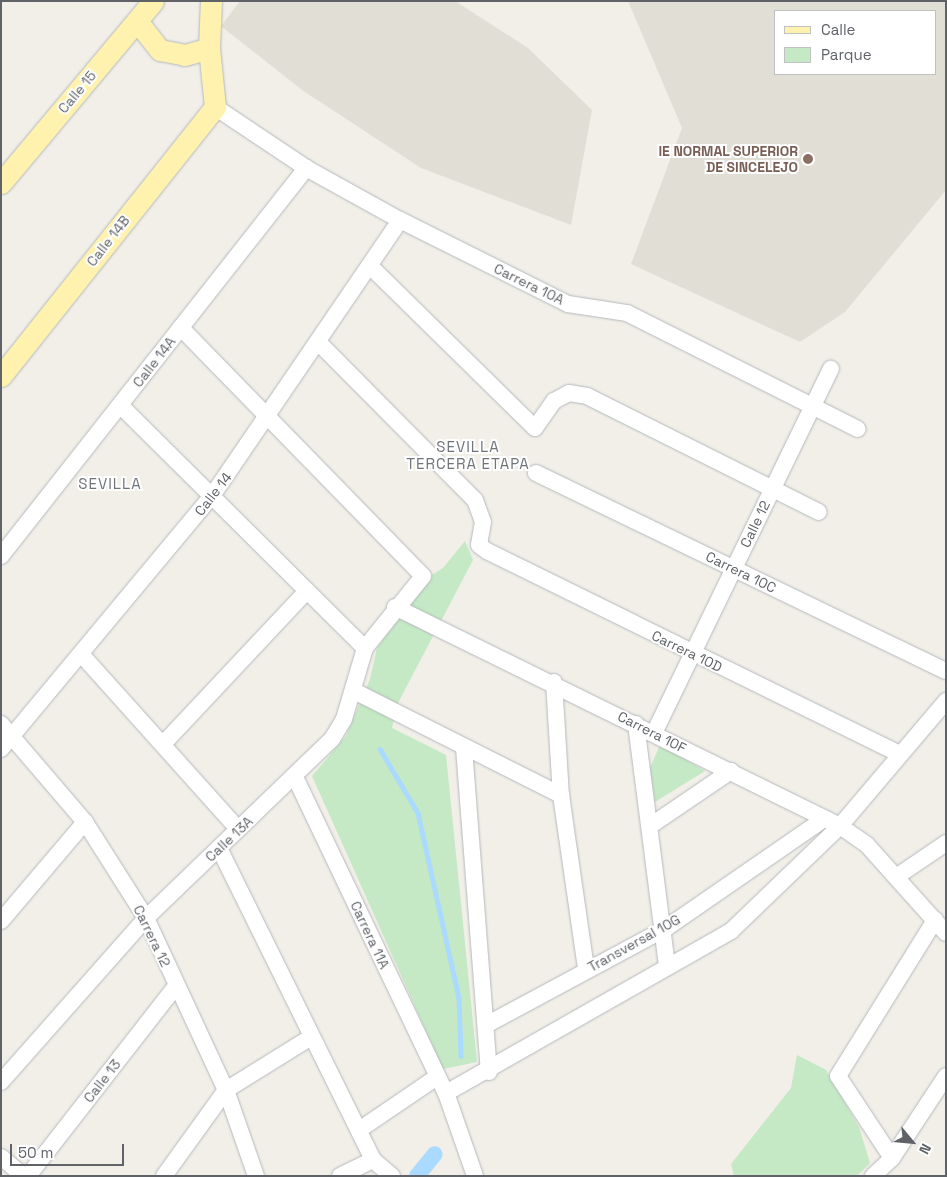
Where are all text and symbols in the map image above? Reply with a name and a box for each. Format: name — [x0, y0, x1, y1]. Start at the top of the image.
legend — [774, 10, 937, 75]
text: Calle — [821, 20, 856, 39]
text: Parque — [821, 45, 872, 64]
street label: Calle 15 — [54, 67, 100, 117]
place label: IE NORMAL SUPERIOR DE SINCELEJO — [658, 143, 798, 176]
marker: IE NORMAL SUPERIOR DE SINCELEJO — [802, 153, 814, 165]
street label: Calle 14B — [83, 212, 133, 270]
street label: Carrera 10A — [491, 260, 567, 308]
street label: Calle 14A — [129, 334, 179, 390]
district label: SEVILLA TERCERA ETAPA — [404, 437, 532, 472]
street label: Calle 14 — [191, 469, 235, 519]
district label: SEVILLA — [77, 475, 143, 493]
street label: Calle 12 — [736, 498, 774, 550]
street label: Carrera 10C — [703, 548, 779, 596]
street label: Carrera 10D — [649, 627, 725, 675]
street label: Carrera 10F — [615, 708, 689, 756]
street label: Calle 13A — [202, 813, 256, 865]
street label: Carrera 11A — [347, 898, 393, 972]
street label: Carrera 12 — [130, 902, 174, 970]
street label: Transversal 10G — [585, 911, 683, 975]
street label: Calle 13 — [80, 1056, 124, 1106]
north arrow — [887, 1117, 937, 1167]
scale bar — [12, 1134, 126, 1166]
text: N — [915, 1141, 935, 1157]
text: 50 m — [18, 1143, 53, 1162]

